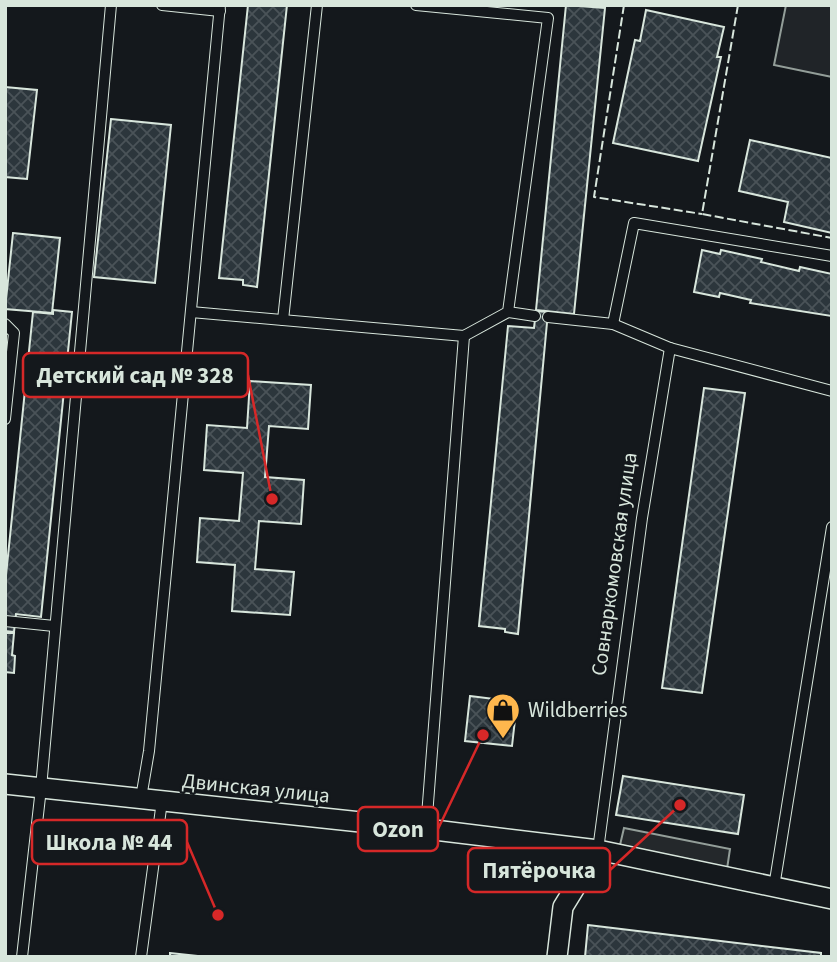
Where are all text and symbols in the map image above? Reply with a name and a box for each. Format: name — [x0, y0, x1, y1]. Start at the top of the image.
callout: Детский сад № 328 — [23, 353, 248, 397]
text: Детский сад № 328 — [36, 359, 234, 392]
street label: Совнаркомовская улица — [583, 450, 645, 678]
shop icon: Wildberries — [484, 691, 522, 740]
place label: Wildberries — [528, 695, 628, 725]
street label: Двинская улица — [181, 765, 331, 811]
callout: Ozon — [358, 807, 438, 851]
text: Ozon — [372, 813, 424, 846]
callout: Школа № 44 — [32, 820, 187, 864]
text: Школа № 44 — [46, 826, 172, 859]
callout: Пятёрочка — [468, 848, 610, 892]
text: Пятёрочка — [482, 854, 596, 887]

